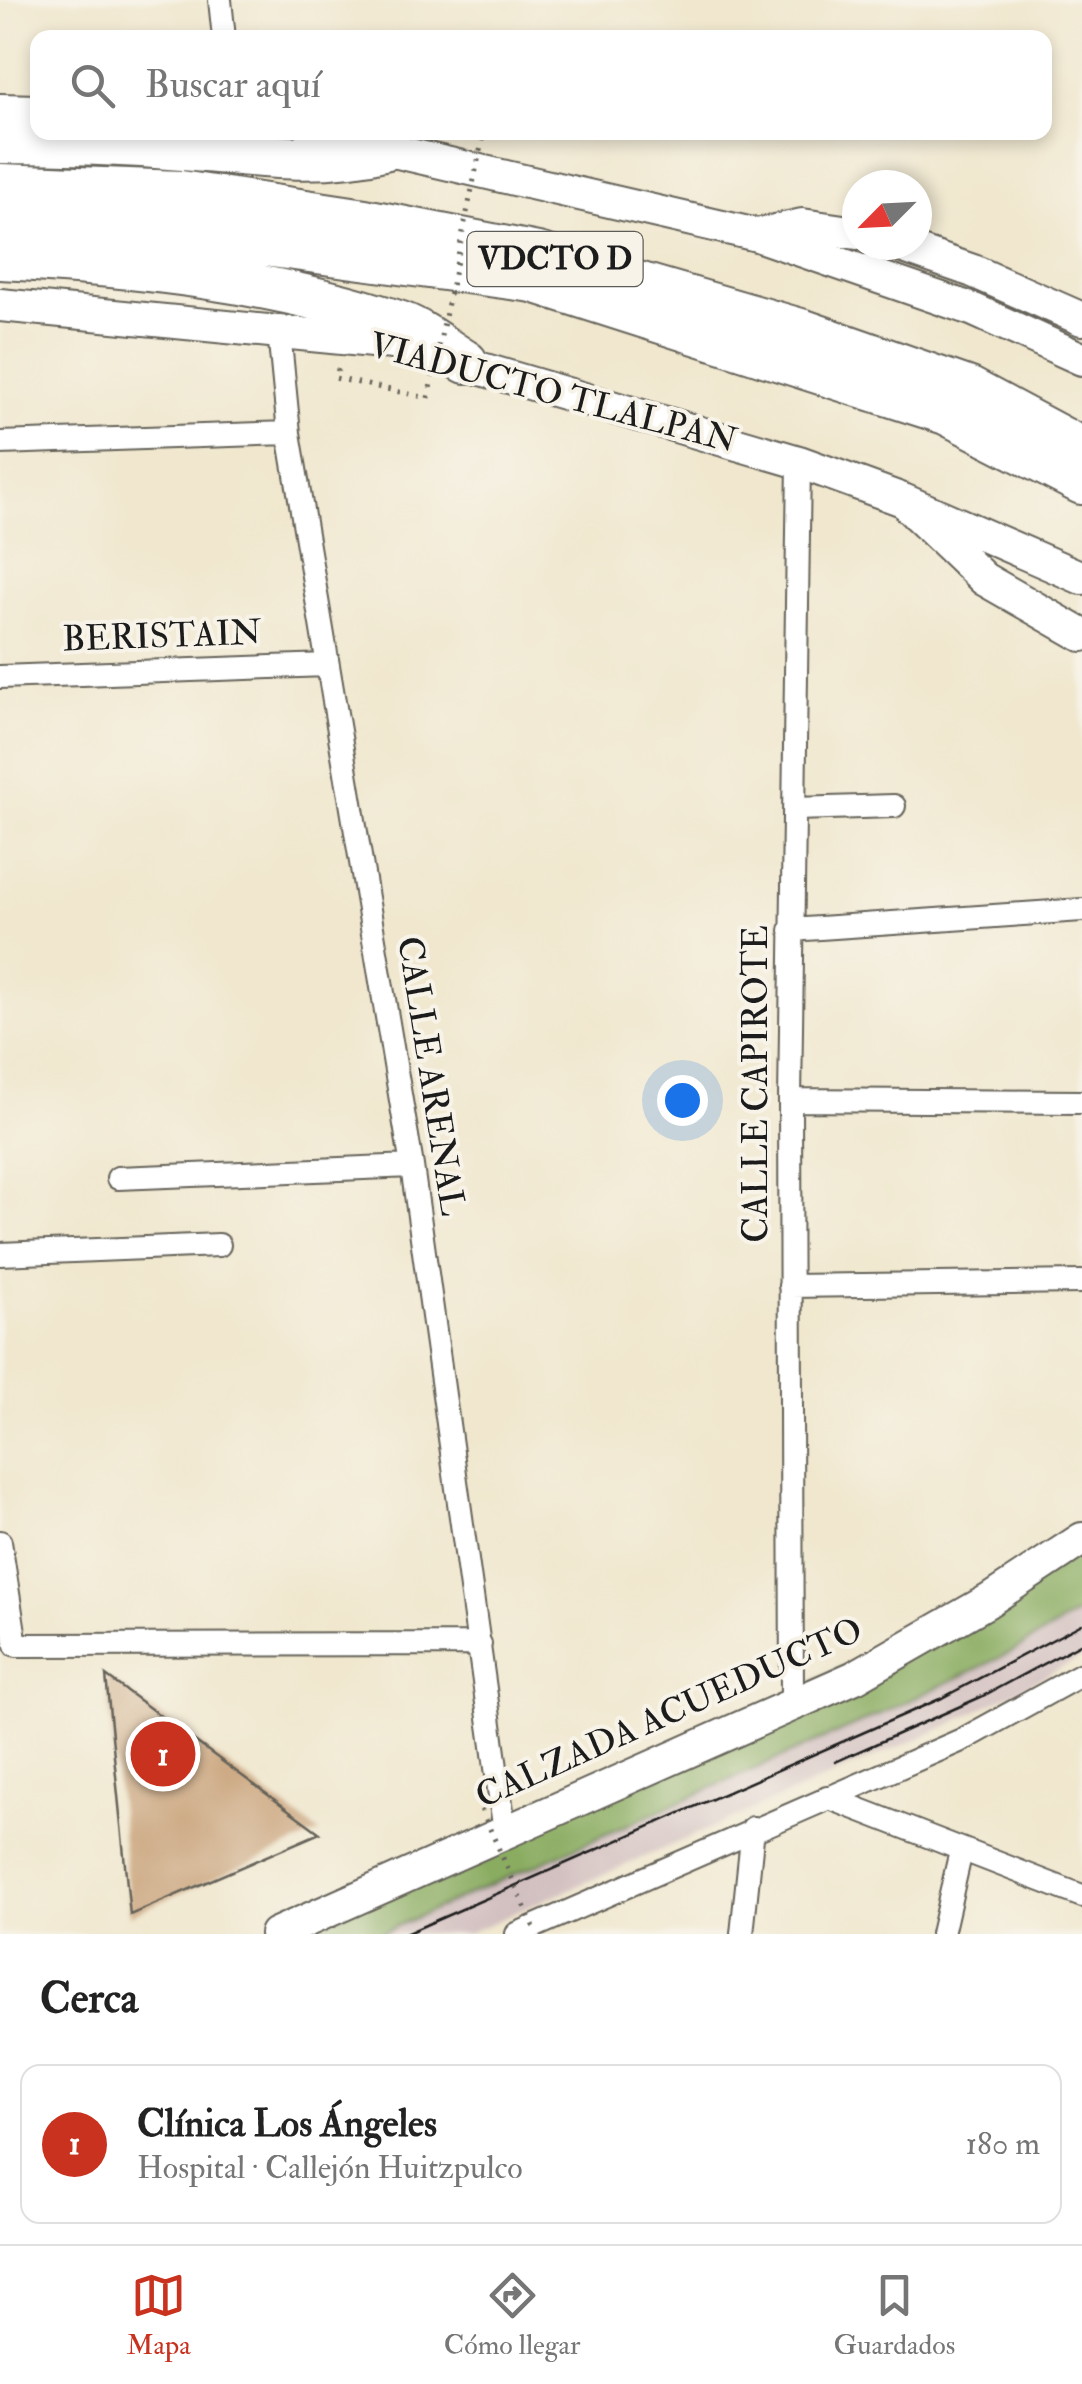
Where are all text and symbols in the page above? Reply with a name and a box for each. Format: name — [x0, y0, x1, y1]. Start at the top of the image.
search box — [30, 30, 1052, 140]
icon: search — [65, 58, 120, 113]
text: Buscar aquí — [145, 61, 321, 109]
north arrow — [842, 170, 932, 260]
road number: VDCTO D — [468, 232, 642, 286]
street label: VIADUCTO TLALPAN — [365, 323, 742, 463]
street label: BERISTAIN — [62, 611, 263, 661]
street label: CALLE CAPIROTE — [734, 925, 778, 1243]
street label: CALLE ARENAL — [387, 933, 475, 1219]
your location — [657, 1075, 708, 1126]
street label: CALZADA ACUEDUCTO — [469, 1608, 869, 1818]
pin: 1 — [130, 1716, 196, 1792]
text: Cerca — [40, 1973, 138, 2025]
text: Clínica Los Ángeles — [137, 2100, 437, 2148]
text: 1 — [69, 2124, 80, 2164]
text: 180 m — [966, 2124, 1040, 2164]
text: Hospital · Callejón Huitzpulco — [137, 2148, 523, 2188]
tab: Mapa — [127, 2268, 191, 2363]
tab: Cómo llegar — [444, 2268, 580, 2363]
tab: Guardados — [833, 2268, 955, 2363]

